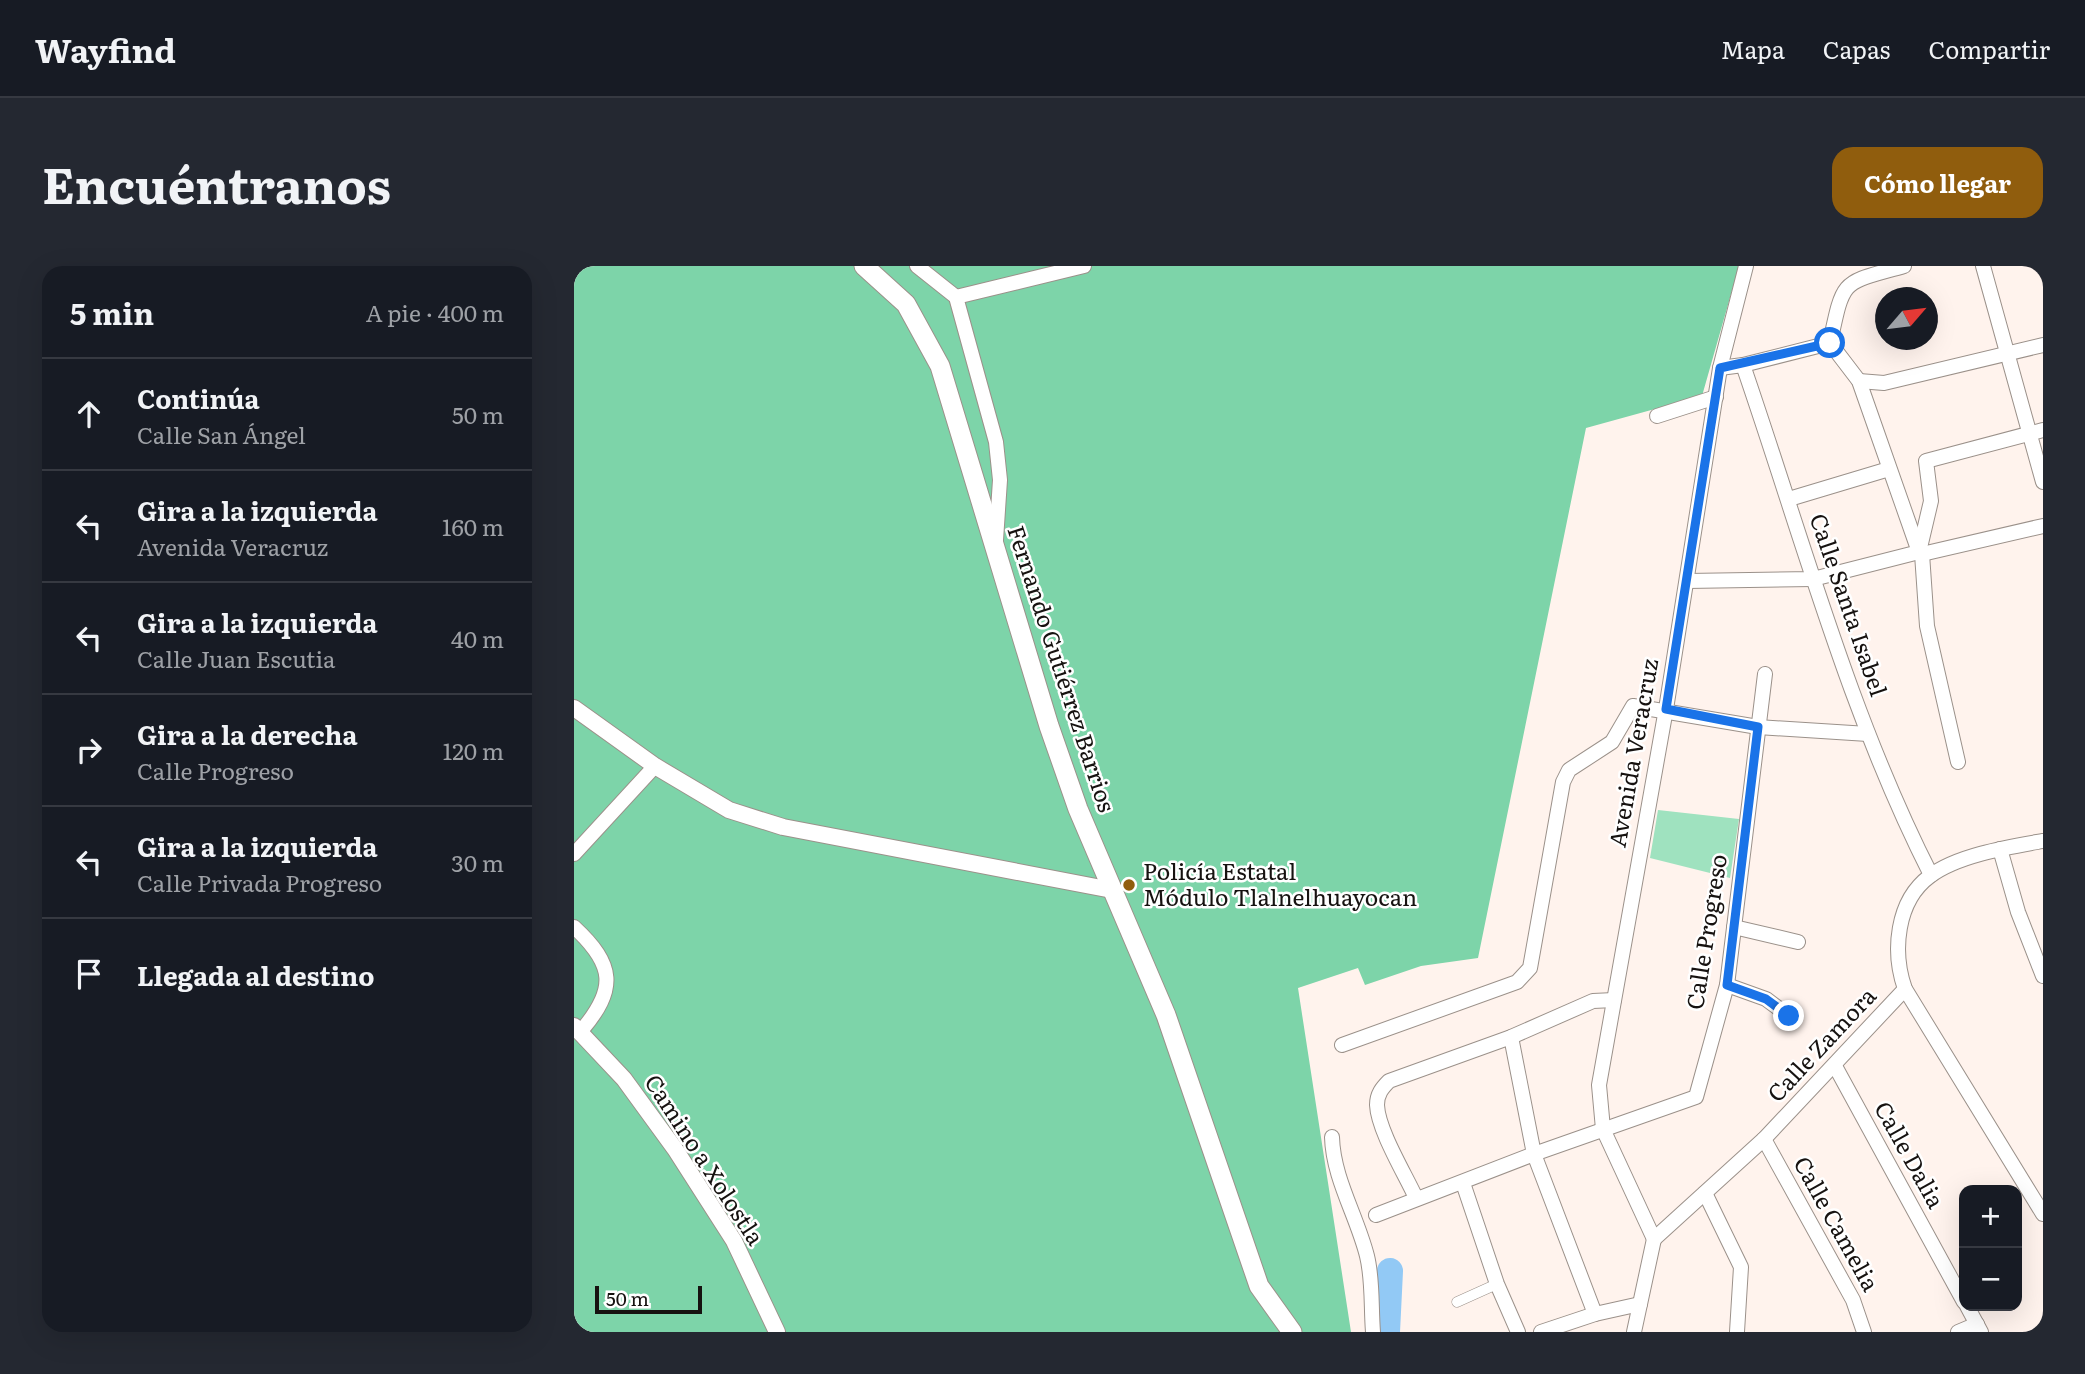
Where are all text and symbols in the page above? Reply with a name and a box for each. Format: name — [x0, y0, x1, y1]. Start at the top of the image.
text: Wayfind — [35, 24, 176, 73]
text: Mapa — [1721, 31, 1785, 66]
text: Capas — [1823, 31, 1890, 66]
text: Compartir — [1928, 31, 2050, 66]
text: Encuéntranos — [42, 146, 391, 219]
button: Cómo llegar — [1832, 147, 2043, 218]
north arrow — [1875, 287, 1938, 350]
text: 5 min — [70, 290, 154, 334]
text: A pie · 400 m — [366, 295, 504, 329]
route start — [1814, 327, 1845, 358]
text: Continúa — [137, 378, 260, 417]
icon: ahead — [70, 395, 108, 433]
text: 50 m — [452, 397, 504, 431]
text: Calle San Ángel — [137, 417, 306, 451]
text: Gira a la izquierda — [137, 490, 378, 529]
icon: left — [70, 507, 108, 545]
text: 160 m — [442, 509, 504, 543]
street label: Calle Santa Isabel — [1803, 509, 1897, 700]
street label: Fernando Gutiérrez Barrios — [1000, 521, 1125, 816]
text: Avenida Veracruz — [137, 529, 328, 563]
text: Gira a la izquierda — [137, 602, 378, 641]
icon: left — [70, 619, 108, 657]
text: 40 m — [451, 621, 504, 655]
text: Calle Juan Escutia — [137, 641, 335, 675]
street label: Avenida Veracruz — [1599, 656, 1665, 850]
text: Gira a la derecha — [137, 714, 357, 753]
icon: right — [70, 731, 108, 769]
text: 120 m — [443, 733, 504, 767]
text: Calle Progreso — [137, 753, 294, 787]
text: Gira a la izquierda — [137, 826, 378, 865]
icon: left — [70, 843, 108, 881]
text: 30 m — [451, 845, 504, 879]
street label: Calle Progreso — [1676, 852, 1734, 1012]
place label: Policía Estatal Módulo Tlalnelhuayocan — [1143, 853, 1417, 913]
text: Calle Privada Progreso — [137, 865, 382, 899]
marker: Policía Estatal Módulo Tlalnelhuayocan — [1121, 877, 1137, 893]
icon: arrive — [70, 955, 108, 993]
text: Llegada al destino — [137, 955, 374, 994]
street label: Calle Zamora — [1758, 978, 1883, 1109]
route end — [1773, 1000, 1804, 1031]
street label: Camino a Xolostla — [638, 1067, 774, 1251]
street label: Calle Dalia — [1867, 1094, 1954, 1214]
street label: Calle Camelia — [1787, 1149, 1889, 1297]
map controls — [1959, 1185, 2022, 1311]
button: + — [1959, 1185, 2022, 1248]
button: − — [1959, 1248, 2022, 1311]
scale bar — [595, 1283, 702, 1315]
text: 50 m — [606, 1284, 649, 1312]

